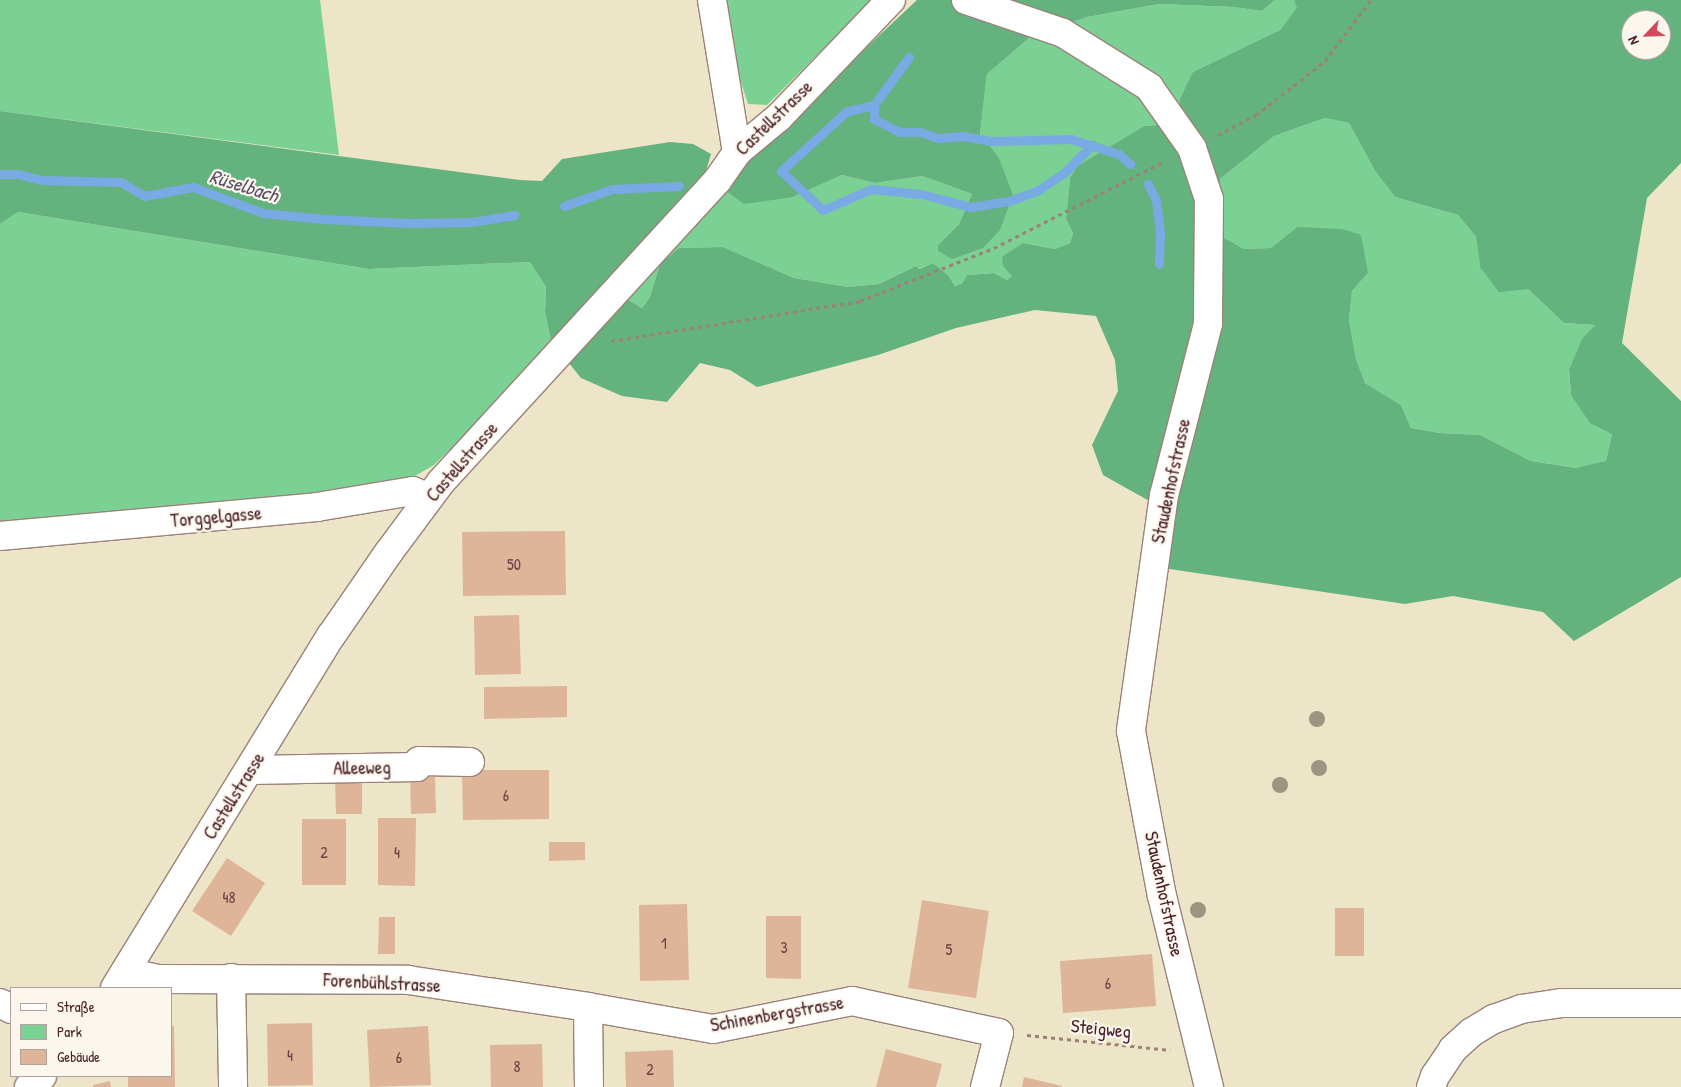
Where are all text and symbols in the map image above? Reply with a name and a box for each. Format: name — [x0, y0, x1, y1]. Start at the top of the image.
north arrow — [1621, 10, 1671, 60]
text: N — [1623, 34, 1643, 48]
street label: Castellstrasse — [731, 76, 817, 160]
water label: Rüselbach — [207, 163, 281, 207]
street label: Staudenhofstrasse — [1147, 416, 1195, 546]
street label: Castellstrasse — [421, 417, 503, 507]
street label: Torggelgasse — [169, 502, 263, 532]
house number: 50 — [507, 554, 521, 574]
street label: Castellstrasse — [198, 748, 270, 844]
street label: Alleeweg — [333, 756, 391, 780]
house number: 6 — [503, 785, 509, 805]
street label: Staudenhofstrasse — [1140, 829, 1188, 959]
house number: 2 — [320, 842, 328, 862]
house number: 4 — [394, 842, 400, 862]
house number: 48 — [223, 887, 235, 907]
house number: 1 — [661, 933, 667, 953]
house number: 3 — [780, 937, 788, 957]
house number: 5 — [946, 939, 952, 959]
street label: Forenbühlstrasse — [323, 969, 441, 997]
house number: 6 — [1105, 973, 1111, 993]
legend — [10, 987, 172, 1077]
street label: Schinenbergstrasse — [709, 991, 845, 1037]
text: Straße — [57, 996, 95, 1017]
street label: Steigweg — [1070, 1015, 1132, 1043]
text: Park — [57, 1021, 82, 1042]
house number: 4 — [287, 1045, 293, 1065]
text: Gebäude — [57, 1046, 100, 1067]
house number: 6 — [396, 1047, 402, 1067]
house number: 8 — [514, 1056, 520, 1076]
house number: 2 — [646, 1059, 654, 1079]

